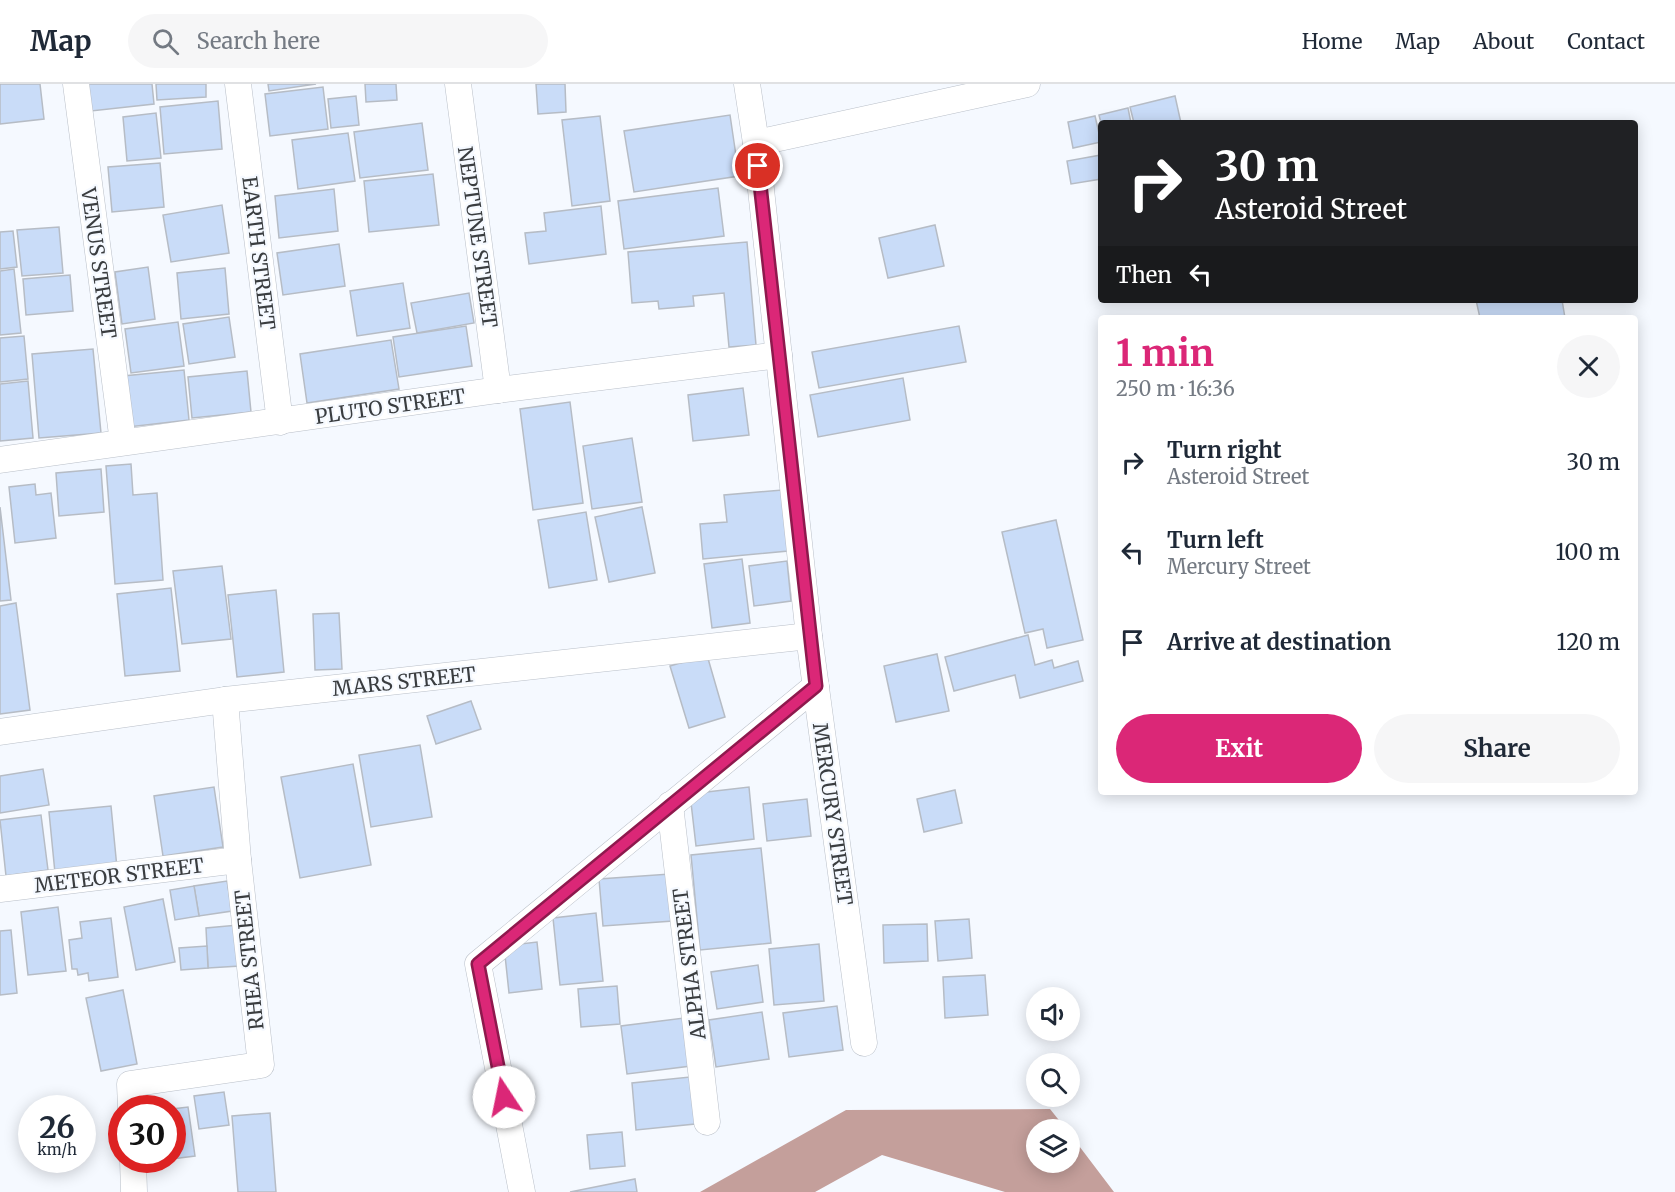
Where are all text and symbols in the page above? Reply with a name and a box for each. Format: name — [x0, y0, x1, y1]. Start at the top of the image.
search box — [128, 14, 548, 68]
text: Map — [30, 23, 92, 59]
icon: search — [149, 25, 182, 58]
text: Search here — [197, 27, 320, 55]
text: Home — [1302, 28, 1362, 55]
text: Map — [1395, 28, 1440, 55]
text: About — [1473, 28, 1534, 55]
text: Contact — [1567, 28, 1645, 55]
pin — [732, 140, 783, 191]
text: 30 m — [1215, 140, 1319, 192]
icon: right — [1116, 144, 1194, 222]
street label: NEPTUNE STREET — [453, 145, 503, 329]
icon: arrive — [741, 149, 774, 182]
street label: EARTH STREET — [237, 175, 281, 331]
street label: VENUS STREET — [76, 185, 122, 340]
text: Asteroid Street — [1215, 192, 1407, 226]
icon: left — [1184, 258, 1217, 291]
text: Then — [1116, 261, 1172, 289]
text: 1 min — [1116, 331, 1214, 376]
button: close — [1557, 335, 1620, 398]
text: 250 m · 16:36 — [1116, 376, 1235, 401]
street label: PLUTO STREET — [313, 383, 467, 429]
text: Turn right — [1167, 436, 1281, 464]
icon: right — [1116, 446, 1149, 479]
text: 30 m — [1566, 448, 1620, 476]
text: Asteroid Street — [1167, 464, 1309, 489]
text: Turn left — [1167, 526, 1264, 554]
icon: left — [1116, 536, 1149, 569]
text: 100 m — [1555, 538, 1620, 566]
text: Mercury Street — [1167, 554, 1311, 579]
icon: arrive — [1116, 626, 1149, 659]
text: Arrive at destination — [1167, 628, 1391, 656]
text: 120 m — [1556, 628, 1620, 656]
street label: MARS STREET — [331, 661, 477, 701]
button: Exit — [1116, 714, 1362, 783]
button: Share — [1374, 714, 1620, 783]
street label: MERCURY STREET — [808, 721, 858, 907]
street label: METEOR STREET — [33, 852, 205, 898]
street label: ALPHA STREET — [667, 887, 711, 1042]
street label: RHEA STREET — [229, 889, 269, 1031]
map controls — [1026, 987, 1080, 1173]
button: sound — [1026, 987, 1080, 1041]
button: search — [1026, 1053, 1080, 1107]
position arrow — [472, 1065, 536, 1129]
speed limit sign: 30 — [108, 1095, 186, 1173]
text: 26 — [39, 1108, 75, 1146]
button: layers — [1026, 1119, 1080, 1173]
text: km/h — [37, 1140, 77, 1159]

